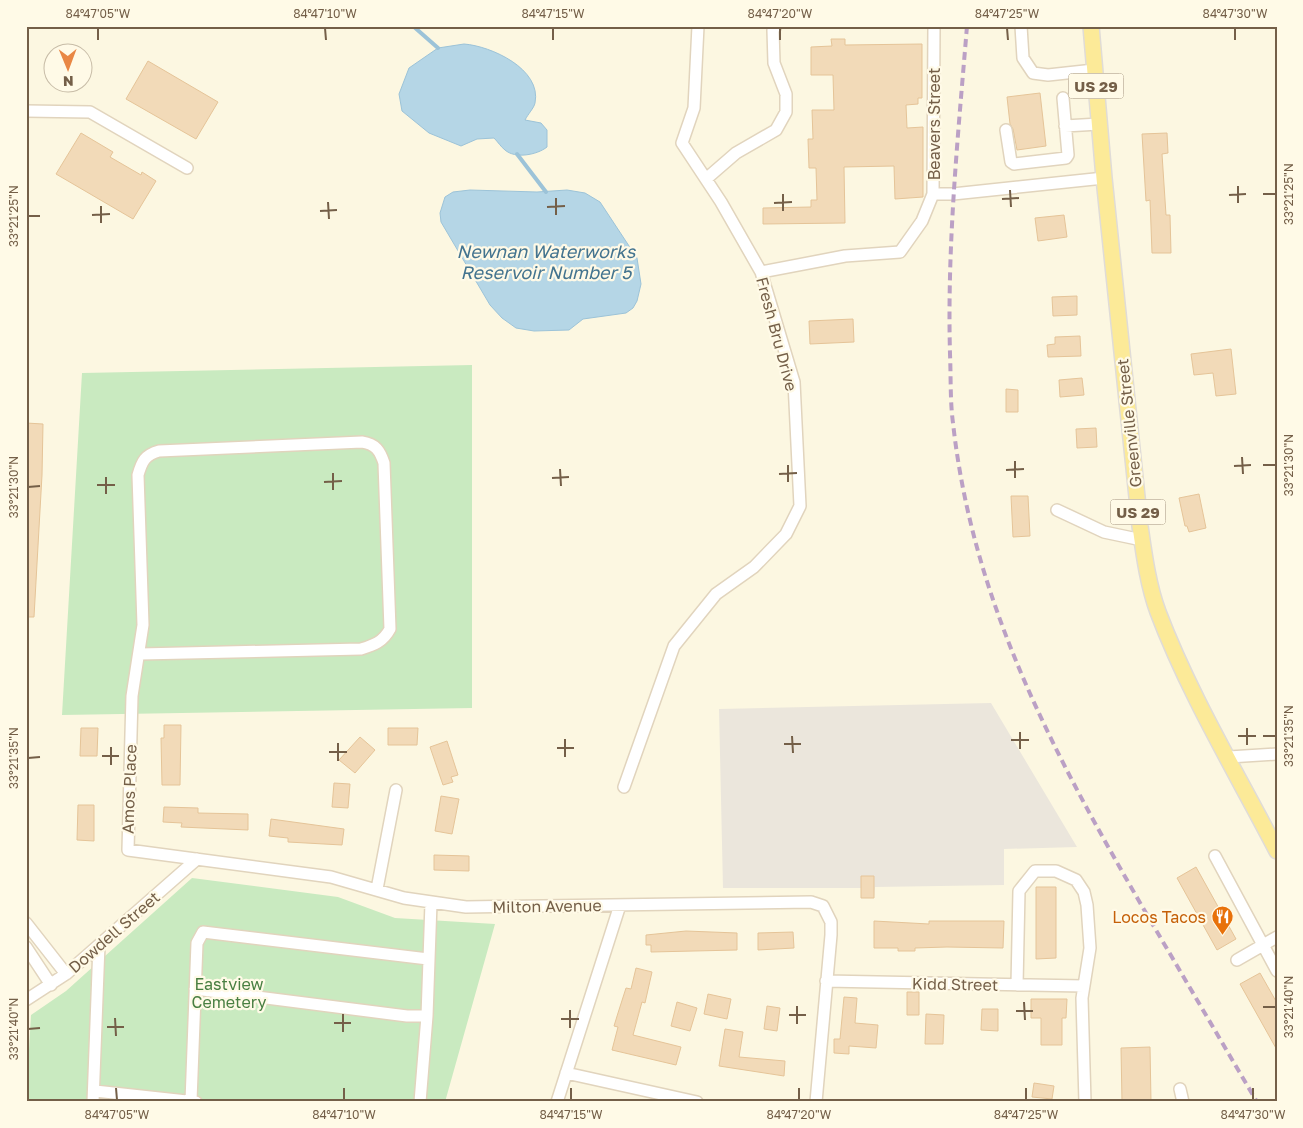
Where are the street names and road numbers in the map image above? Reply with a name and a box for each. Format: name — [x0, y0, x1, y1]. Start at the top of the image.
street label: Beavers Street — [924, 68, 944, 180]
road number: US 29 — [1068, 74, 1124, 98]
street label: Fresh Bru Drive — [752, 275, 802, 393]
street label: Greenville Street — [1112, 358, 1146, 488]
road number: US 29 — [1110, 500, 1166, 524]
street label: Amos Place — [117, 744, 141, 834]
street label: Dowdell Street — [64, 887, 164, 977]
street label: Milton Avenue — [492, 895, 602, 917]
street label: Kidd Street — [912, 973, 998, 995]

